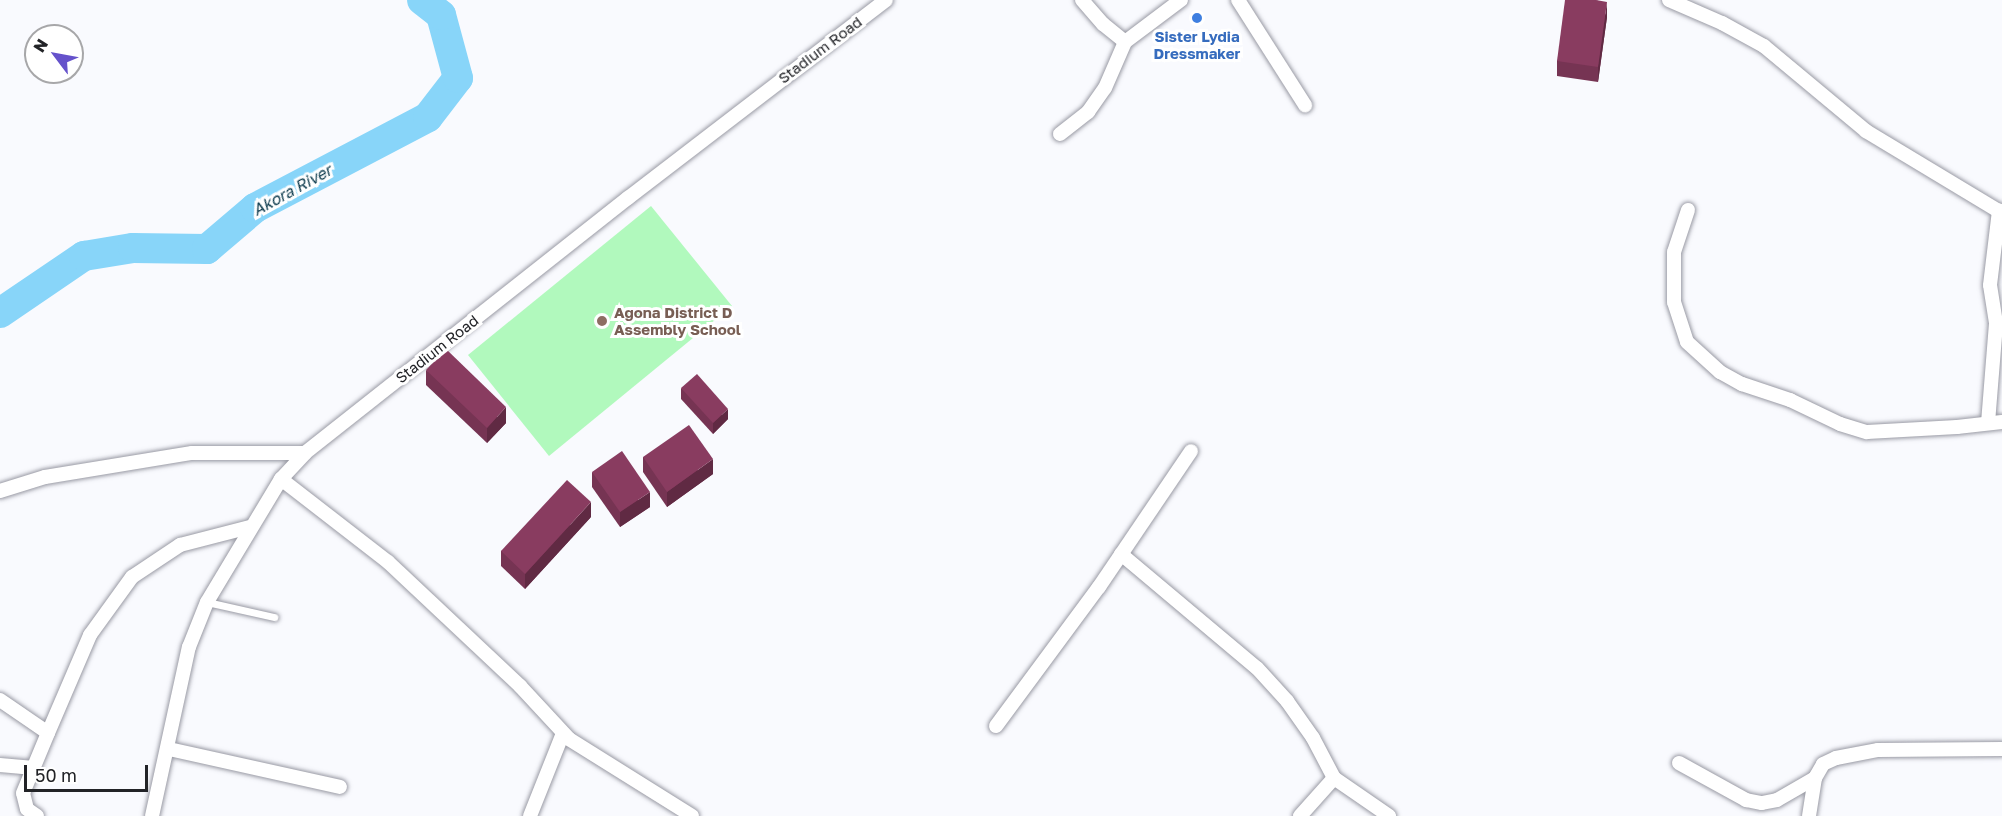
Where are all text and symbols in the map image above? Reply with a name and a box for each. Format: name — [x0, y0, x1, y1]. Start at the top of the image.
marker: Sister Lydia Dressmaker — [1190, 11, 1204, 25]
street label: Stadium Road — [775, 13, 865, 87]
north arrow — [24, 24, 84, 84]
place label: Sister Lydia Dressmaker — [1154, 27, 1240, 62]
text: N — [29, 35, 52, 56]
water label: Akora River — [249, 160, 335, 220]
place label: Agona District D Assembly School — [614, 303, 741, 338]
street label: Stadium Road — [392, 311, 482, 387]
marker: Agona District D Assembly School — [595, 314, 609, 328]
scale bar — [27, 753, 152, 791]
text: 50 m — [35, 764, 77, 786]

